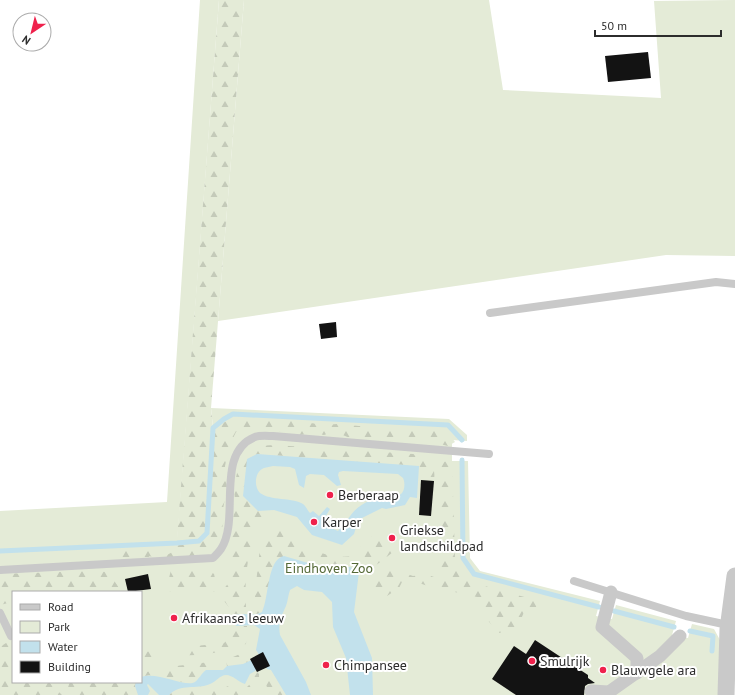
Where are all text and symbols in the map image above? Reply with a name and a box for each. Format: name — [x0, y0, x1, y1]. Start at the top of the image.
north arrow — [12, 12, 52, 52]
scale bar — [595, 12, 721, 38]
text: 50 m — [601, 18, 627, 33]
text: N — [19, 32, 33, 48]
place label: Berberaap — [338, 486, 399, 504]
marker: Berberaap — [325, 490, 335, 500]
place label: Karper — [322, 513, 362, 531]
marker: Karper — [309, 517, 319, 527]
place label: Griekse landschildpad — [400, 521, 484, 555]
marker: Griekse landschildpad — [387, 533, 397, 543]
park label: Eindhoven Zoo — [285, 559, 373, 577]
legend — [12, 591, 142, 683]
text: Road — [48, 599, 73, 614]
place label: Afrikaanse leeuw — [182, 609, 285, 627]
marker: Afrikaanse leeuw — [169, 613, 179, 623]
text: Park — [48, 619, 70, 634]
text: Water — [48, 639, 78, 654]
place label: Smulrijk — [540, 652, 590, 670]
place label: Chimpansee — [334, 656, 407, 674]
marker: Smulrijk — [527, 656, 537, 666]
text: Building — [48, 659, 91, 674]
marker: Chimpansee — [321, 660, 331, 670]
place label: Blauwgele ara — [611, 661, 696, 679]
marker: Blauwgele ara — [598, 665, 608, 675]

